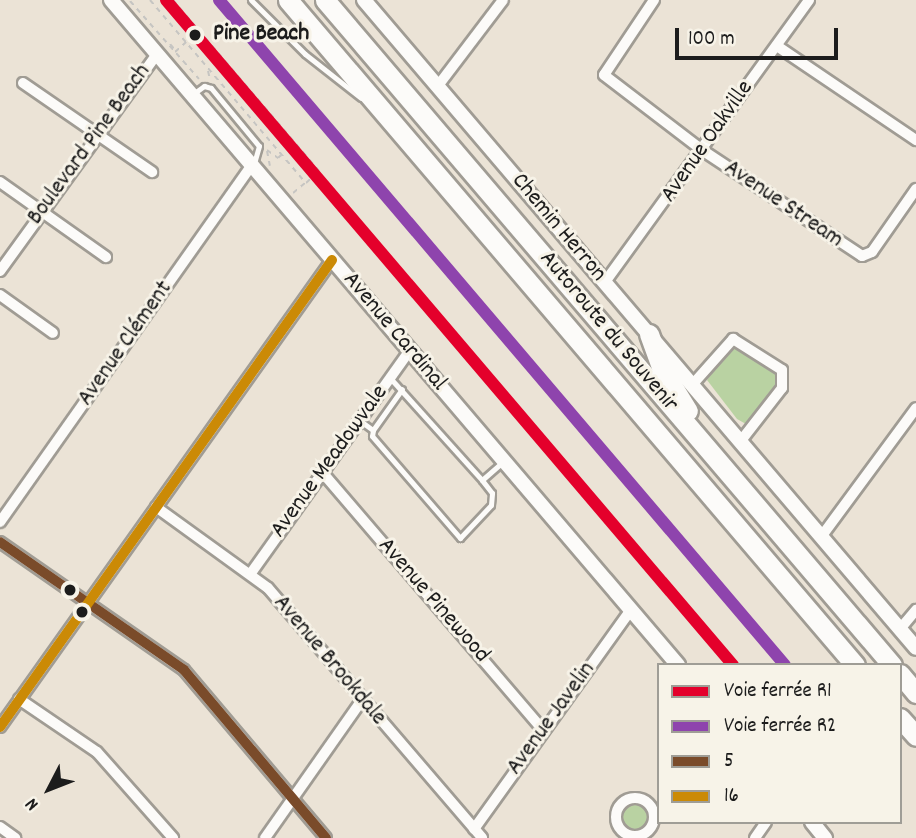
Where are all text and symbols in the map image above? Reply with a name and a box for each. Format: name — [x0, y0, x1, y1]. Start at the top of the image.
scale bar — [678, 14, 841, 58]
place label: Pine Beach — [213, 21, 309, 49]
marker: Pine Beach — [183, 23, 207, 47]
text: 100 m — [688, 25, 735, 55]
street label: Boulevard Pine Beach — [22, 59, 158, 231]
street label: Avenue Oakville — [655, 75, 761, 209]
street label: Avenue Stream — [718, 155, 848, 255]
street label: Chemin Herron — [504, 168, 612, 288]
street label: Autoroute du Souvenir — [532, 246, 684, 418]
street label: Avenue Cardinal — [336, 266, 452, 398]
street label: Avenue Clément — [72, 276, 180, 412]
street label: Avenue Meadowvale — [265, 380, 395, 544]
street label: Avenue Pinewood — [371, 533, 495, 669]
unlabelled marker — [63, 583, 77, 597]
street label: Avenue Brookdale — [266, 590, 392, 732]
unlabelled marker — [75, 605, 89, 619]
street label: Avenue Javelin — [501, 657, 603, 781]
legend — [657, 663, 902, 824]
text: Voie ferrée R1 — [724, 677, 831, 707]
text: Voie ferrée R2 — [724, 712, 836, 742]
text: 5 — [724, 747, 734, 777]
north arrow — [14, 754, 84, 824]
text: 16 — [724, 782, 739, 812]
text: N — [20, 791, 46, 816]

